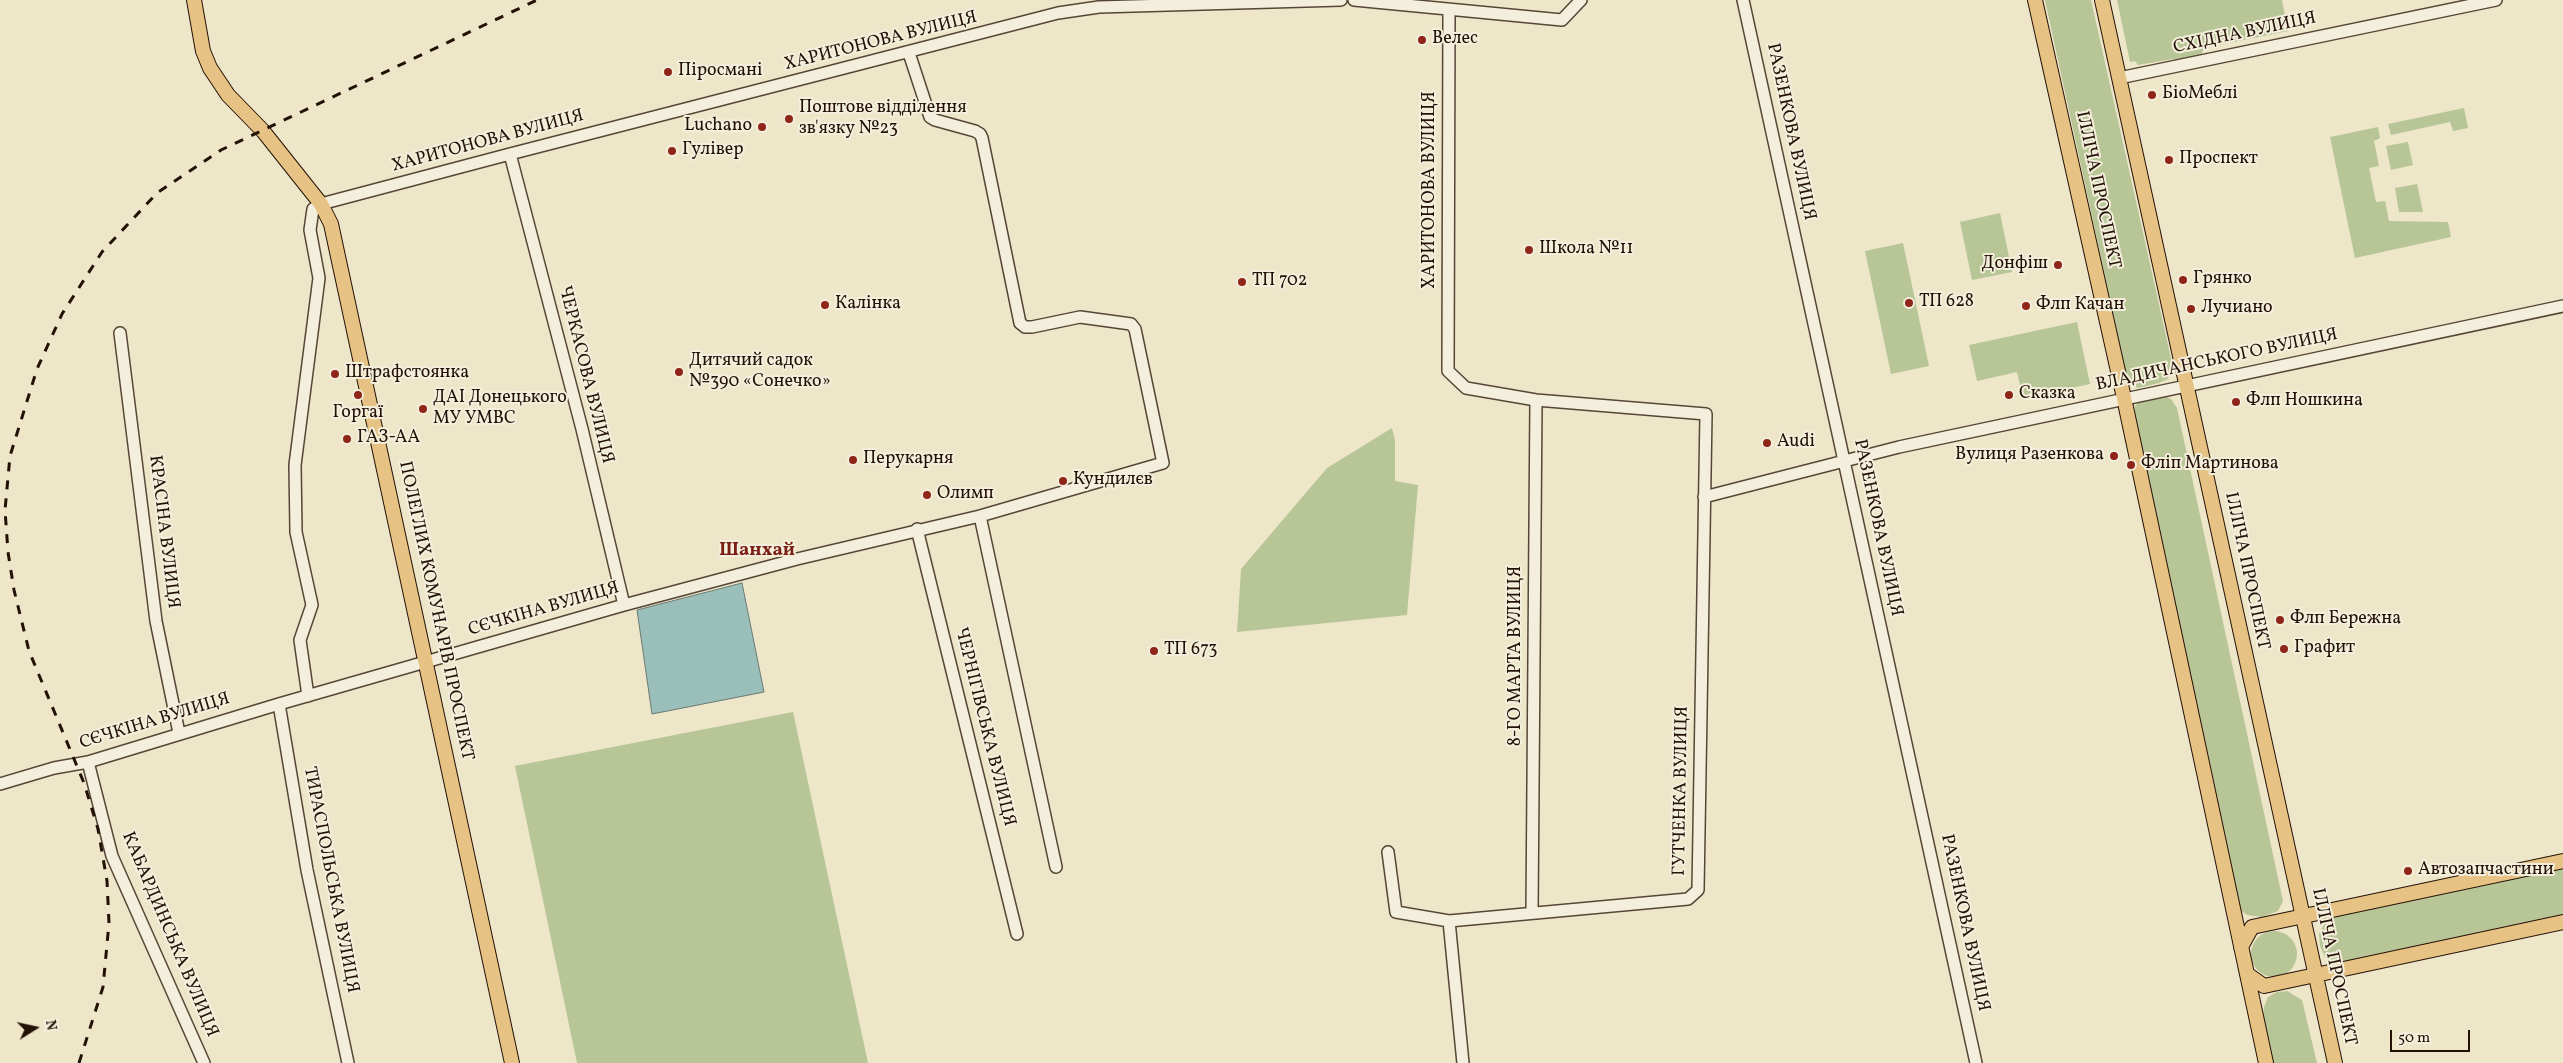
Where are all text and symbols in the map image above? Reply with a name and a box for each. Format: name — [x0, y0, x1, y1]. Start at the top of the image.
street label: ХАРИТОНОВА ВУЛИЦЯ — [782, 8, 980, 76]
street label: СХІДНА ВУЛИЦЯ — [2172, 8, 2318, 60]
place label: Велес — [1432, 29, 1478, 51]
marker: Велес — [1416, 34, 1428, 46]
street label: РАЗЕНКОВА ВУЛИЦЯ — [1761, 41, 1819, 223]
place label: Піросмані — [678, 61, 762, 83]
marker: Піросмані — [662, 66, 674, 78]
place label: БіоМеблі — [2162, 84, 2238, 106]
marker: БіоМеблі — [2146, 89, 2158, 101]
street label: ХАРИТОНОВА ВУЛИЦЯ — [1420, 91, 1442, 289]
place label: Поштове відділення зв'язку №23 — [799, 98, 967, 140]
street label: ХАРИТОНОВА ВУЛИЦЯ — [390, 106, 586, 178]
street label: ІЛЛІЧА ПРОСПЕКТ — [2070, 109, 2124, 271]
marker: Поштове відділення зв'язку №23 — [783, 113, 795, 125]
place label: Luchano — [684, 116, 752, 138]
marker: Luchano — [756, 121, 768, 133]
place label: Гулівер — [682, 140, 744, 162]
marker: Гулівер — [666, 145, 678, 157]
place label: Проспект — [2179, 149, 2258, 171]
marker: Проспект — [2163, 154, 2175, 166]
place label: Школа №11 — [1539, 239, 1633, 261]
marker: Школа №11 — [1523, 244, 1535, 256]
place label: Донфіш — [1981, 254, 2048, 276]
marker: Донфіш — [2052, 259, 2064, 271]
place label: Грянко — [2193, 269, 2252, 291]
place label: ТП 702 — [1252, 271, 1308, 293]
marker: Грянко — [2177, 274, 2189, 286]
marker: ТП 702 — [1236, 276, 1248, 288]
street label: ЧЕРКАСОВА ВУЛИЦЯ — [552, 284, 618, 466]
place label: ТП 628 — [1919, 292, 1974, 314]
place label: Калінка — [835, 294, 901, 316]
place label: Флп Качан — [2036, 295, 2124, 317]
marker: ТП 628 — [1903, 297, 1915, 309]
place label: Лучиано — [2201, 298, 2273, 320]
marker: Калінка — [819, 299, 831, 311]
marker: Флп Качан — [2020, 300, 2032, 312]
marker: Лучиано — [2185, 303, 2197, 315]
street label: ВЛАДИЧАНСЬКОГО ВУЛИЦЯ — [2094, 325, 2340, 397]
place label: Дитячий садок №390 «Сонечко» — [689, 351, 831, 394]
place label: Штрафстоянка — [345, 363, 469, 385]
marker: Дитячий садок №390 «Сонечко» — [673, 366, 685, 378]
marker: Штрафстоянка — [329, 368, 341, 380]
place label: Сказка — [2019, 384, 2076, 406]
place label: ДАІ Донецького МУ УМВС — [433, 388, 567, 430]
marker: Горгаї — [352, 389, 364, 401]
marker: Сказка — [2003, 389, 2015, 401]
place label: Флп Ношкина — [2246, 391, 2363, 413]
marker: Флп Ношкина — [2230, 396, 2242, 408]
place label: Горгаї — [333, 403, 383, 425]
marker: ДАІ Донецького МУ УМВС — [417, 403, 429, 415]
place label: ГАЗ-АА — [357, 428, 420, 450]
place label: Audi — [1777, 432, 1815, 454]
marker: ГАЗ-АА — [341, 433, 353, 445]
marker: Audi — [1761, 437, 1773, 449]
street label: РАЗЕНКОВА ВУЛИЦЯ — [1848, 437, 1906, 619]
place label: Вулиця Разенкова — [1955, 445, 2104, 467]
place label: Перукарня — [863, 449, 953, 471]
marker: Вулиця Разенкова — [2108, 450, 2120, 462]
street label: КРАСІНА ВУЛИЦЯ — [143, 454, 183, 610]
marker: Перукарня — [847, 454, 859, 466]
place label: Фліп Мартинова — [2141, 454, 2279, 476]
street label: ПОЛЕГЛИХ КОМУНАРІВ ПРОСПЕКТ — [393, 459, 477, 763]
marker: Фліп Мартинова — [2125, 459, 2137, 471]
place label: Кундилєв — [1073, 470, 1153, 492]
marker: Кундилєв — [1057, 475, 1069, 487]
place label: Олимп — [937, 484, 994, 506]
marker: Олимп — [921, 489, 933, 501]
street label: ІЛЛІЧА ПРОСПЕКТ — [2219, 490, 2273, 652]
district label: Шанхай — [719, 541, 795, 563]
street label: 8-ГО МАРТА ВУЛИЦЯ — [1506, 566, 1528, 746]
street label: СЄЧКІНА ВУЛИЦЯ — [466, 578, 622, 642]
place label: Флп Бережна — [2290, 609, 2401, 631]
marker: Флп Бережна — [2274, 614, 2286, 626]
street label: ЧЕРНІГІВСЬКА ВУЛИЦЯ — [949, 625, 1019, 829]
place label: Графит — [2294, 638, 2355, 660]
place label: ТП 673 — [1164, 640, 1218, 662]
marker: Графит — [2278, 643, 2290, 655]
marker: ТП 673 — [1148, 645, 1160, 657]
street label: СЄЧКІНА ВУЛИЦЯ — [77, 689, 233, 755]
street label: ГУТЧЕНКА ВУЛИЦЯ — [1670, 706, 1694, 876]
street label: ТИРАСПОЛЬСЬКА ВУЛИЦЯ — [297, 765, 363, 995]
street label: КАБАРДИНСЬКА ВУЛИЦЯ — [116, 829, 222, 1041]
street label: РАЗЕНКОВА ВУЛИЦЯ — [1935, 832, 1993, 1014]
place label: Автозапчастини — [2418, 860, 2554, 882]
marker: Автозапчастини — [2402, 865, 2414, 877]
street label: ІЛЛІЧА ПРОСПЕКТ — [2306, 886, 2360, 1048]
north arrow — [10, 1003, 60, 1053]
text: N — [40, 1019, 61, 1032]
scale bar — [2393, 1020, 2473, 1052]
text: 50 m — [2398, 1028, 2430, 1049]

